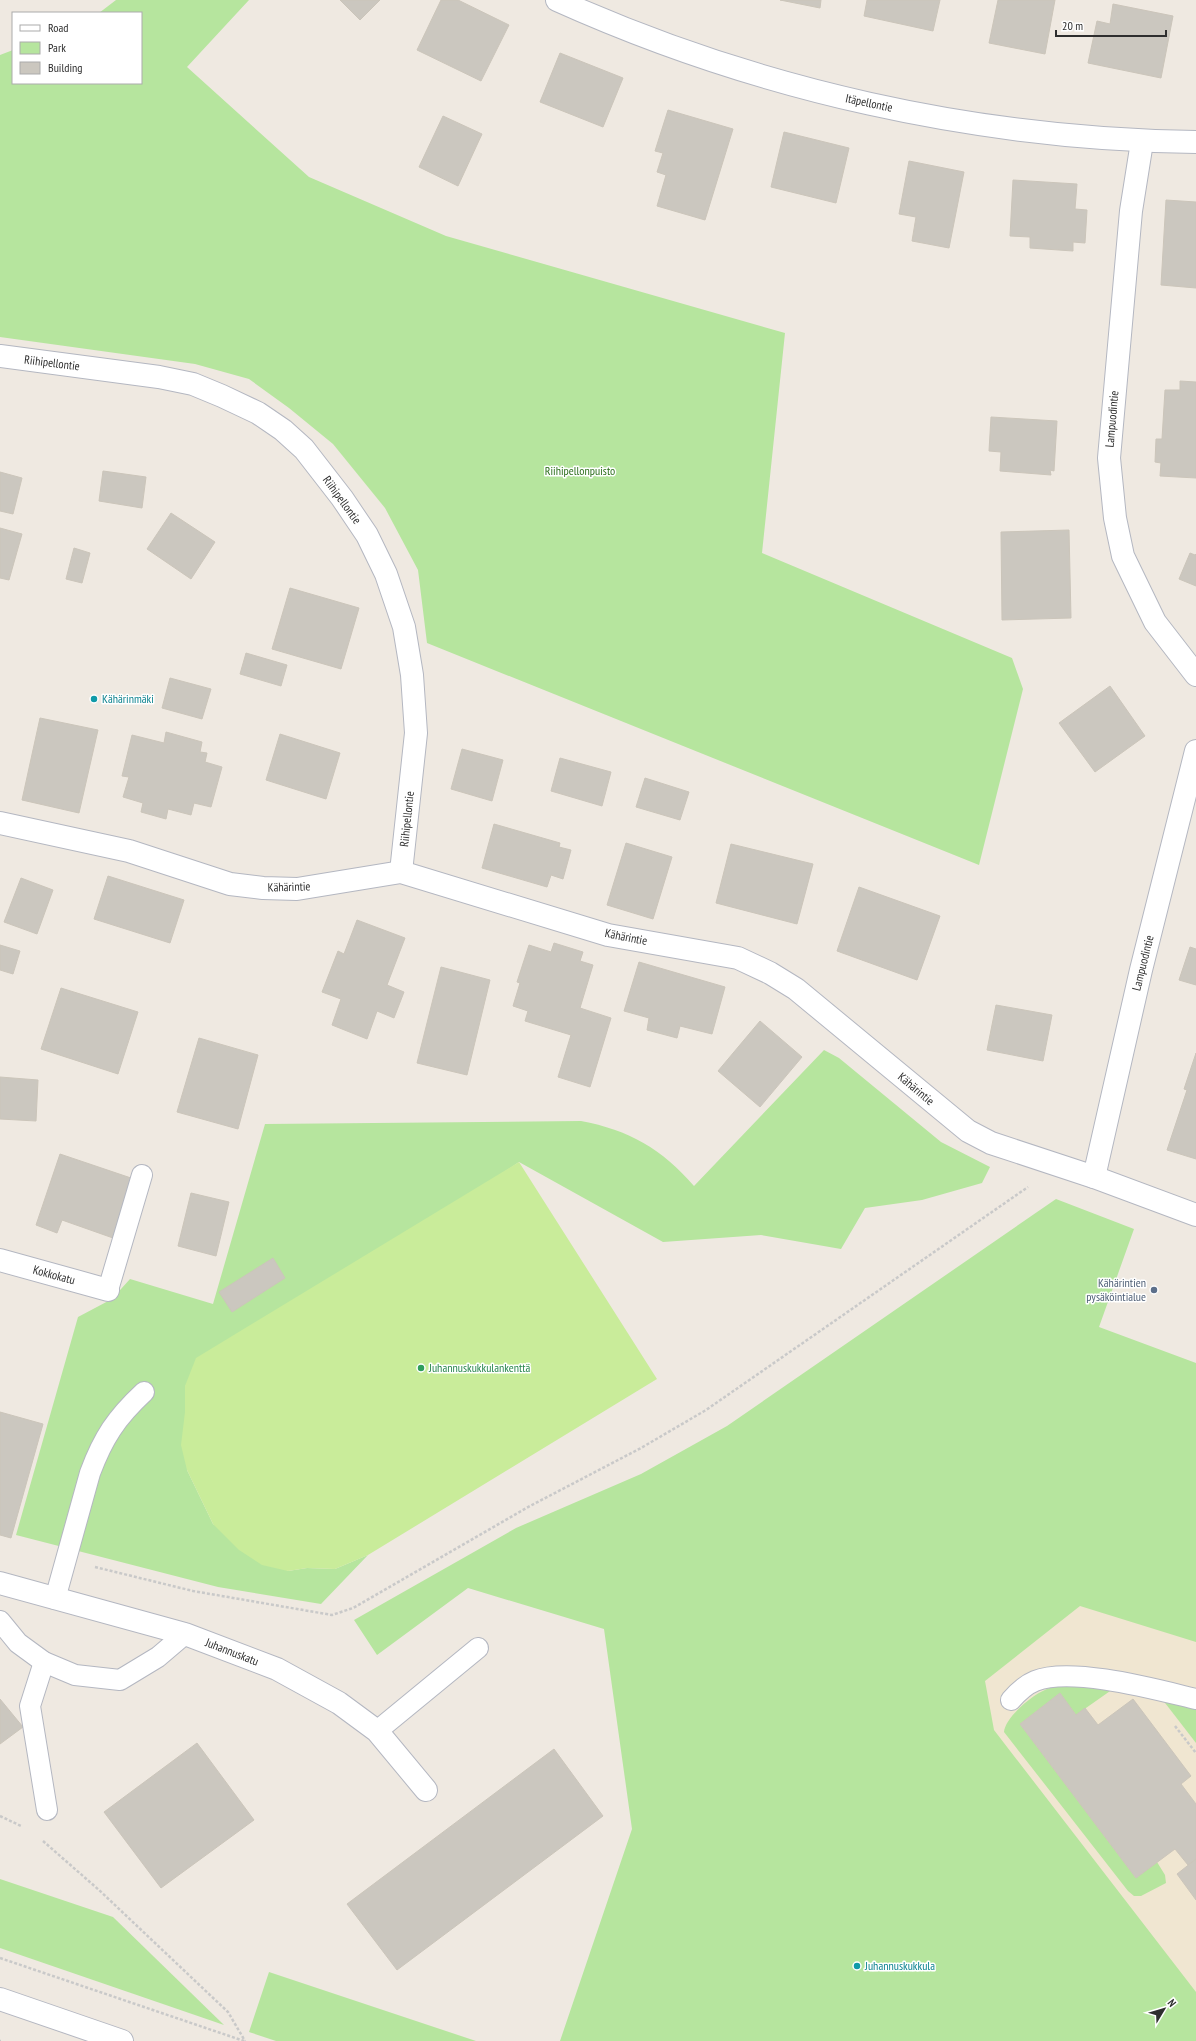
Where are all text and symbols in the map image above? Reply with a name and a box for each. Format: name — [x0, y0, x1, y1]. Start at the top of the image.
legend — [12, 12, 142, 84]
scale bar — [1056, 12, 1166, 38]
text: 20 m — [1062, 18, 1083, 33]
text: Road — [48, 20, 68, 35]
text: Park — [48, 40, 66, 55]
text: Building — [48, 60, 83, 75]
street label: Itäpellontie — [844, 90, 894, 115]
street label: Riihipellontie — [23, 352, 81, 373]
street label: Lampuodintie — [1102, 390, 1121, 448]
park label: Riihipellonpuisto — [545, 463, 615, 478]
street label: Riihipellontie — [320, 473, 365, 527]
place label: Kähärinmäki — [102, 691, 154, 706]
marker: Kähärinmäki — [89, 694, 99, 704]
street label: Riihipellontie — [396, 790, 417, 848]
street label: Kähärintie — [267, 878, 311, 895]
street label: Kähärintie — [604, 925, 649, 948]
street label: Lampuodintie — [1128, 933, 1157, 992]
street label: Kähärintie — [895, 1069, 938, 1108]
street label: Kokkokatu — [31, 1262, 77, 1287]
place label: Kähärintien pysäköintialue — [1086, 1275, 1146, 1304]
marker: Kähärintien pysäköintialue — [1149, 1285, 1159, 1295]
place label: Juhannuskukkulankenttä — [428, 1360, 531, 1375]
marker: Juhannuskukkulankenttä — [416, 1363, 426, 1373]
street label: Juhannuskatu — [202, 1634, 261, 1669]
place label: Juhannuskukkula — [864, 1958, 935, 1973]
marker: Juhannuskukkula — [852, 1961, 862, 1971]
north arrow — [1144, 1989, 1184, 2029]
text: N — [1165, 1996, 1179, 2010]

